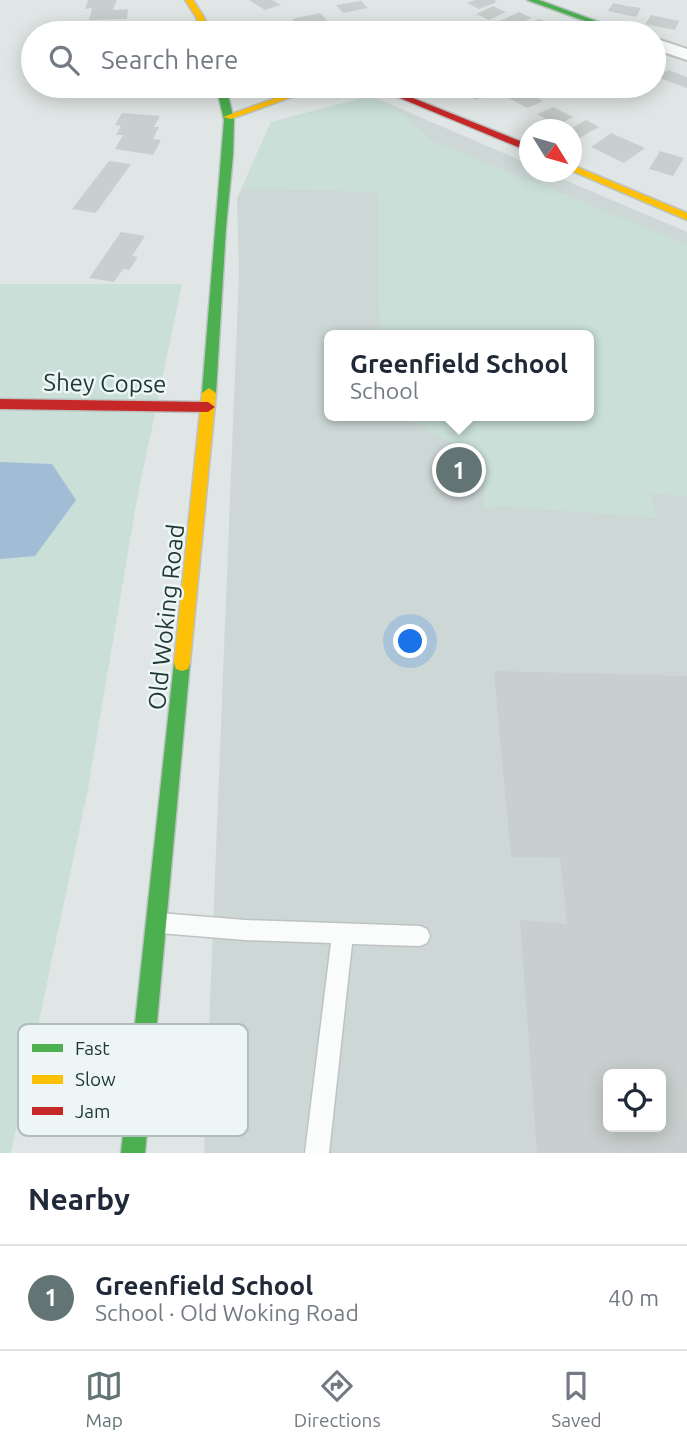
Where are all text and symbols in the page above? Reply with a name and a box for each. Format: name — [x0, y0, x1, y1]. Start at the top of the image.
search box — [21, 21, 666, 98]
icon: search — [45, 41, 83, 79]
text: Search here — [101, 45, 238, 74]
north arrow — [519, 119, 582, 182]
popup — [324, 330, 594, 421]
text: Greenfield School — [350, 349, 568, 378]
street label: Shey Copse — [43, 368, 167, 398]
text: School — [350, 378, 419, 403]
pin: 1 — [436, 444, 482, 496]
street label: Old Woking Road — [143, 523, 189, 711]
your location — [393, 624, 427, 658]
legend — [18, 1024, 248, 1136]
text: Fast — [75, 1037, 110, 1059]
text: Slow — [75, 1068, 116, 1090]
map controls — [603, 1069, 666, 1132]
button: locate — [603, 1069, 666, 1132]
text: Jam — [75, 1100, 111, 1122]
text: Nearby — [28, 1182, 130, 1216]
text: Greenfield School — [95, 1271, 313, 1300]
text: 1 — [45, 1285, 57, 1310]
text: 40 m — [608, 1285, 659, 1310]
text: School · Old Woking Road — [95, 1300, 359, 1325]
tab: Map — [85, 1367, 123, 1431]
tab: Directions — [294, 1367, 381, 1431]
tab: Saved — [551, 1367, 602, 1431]

